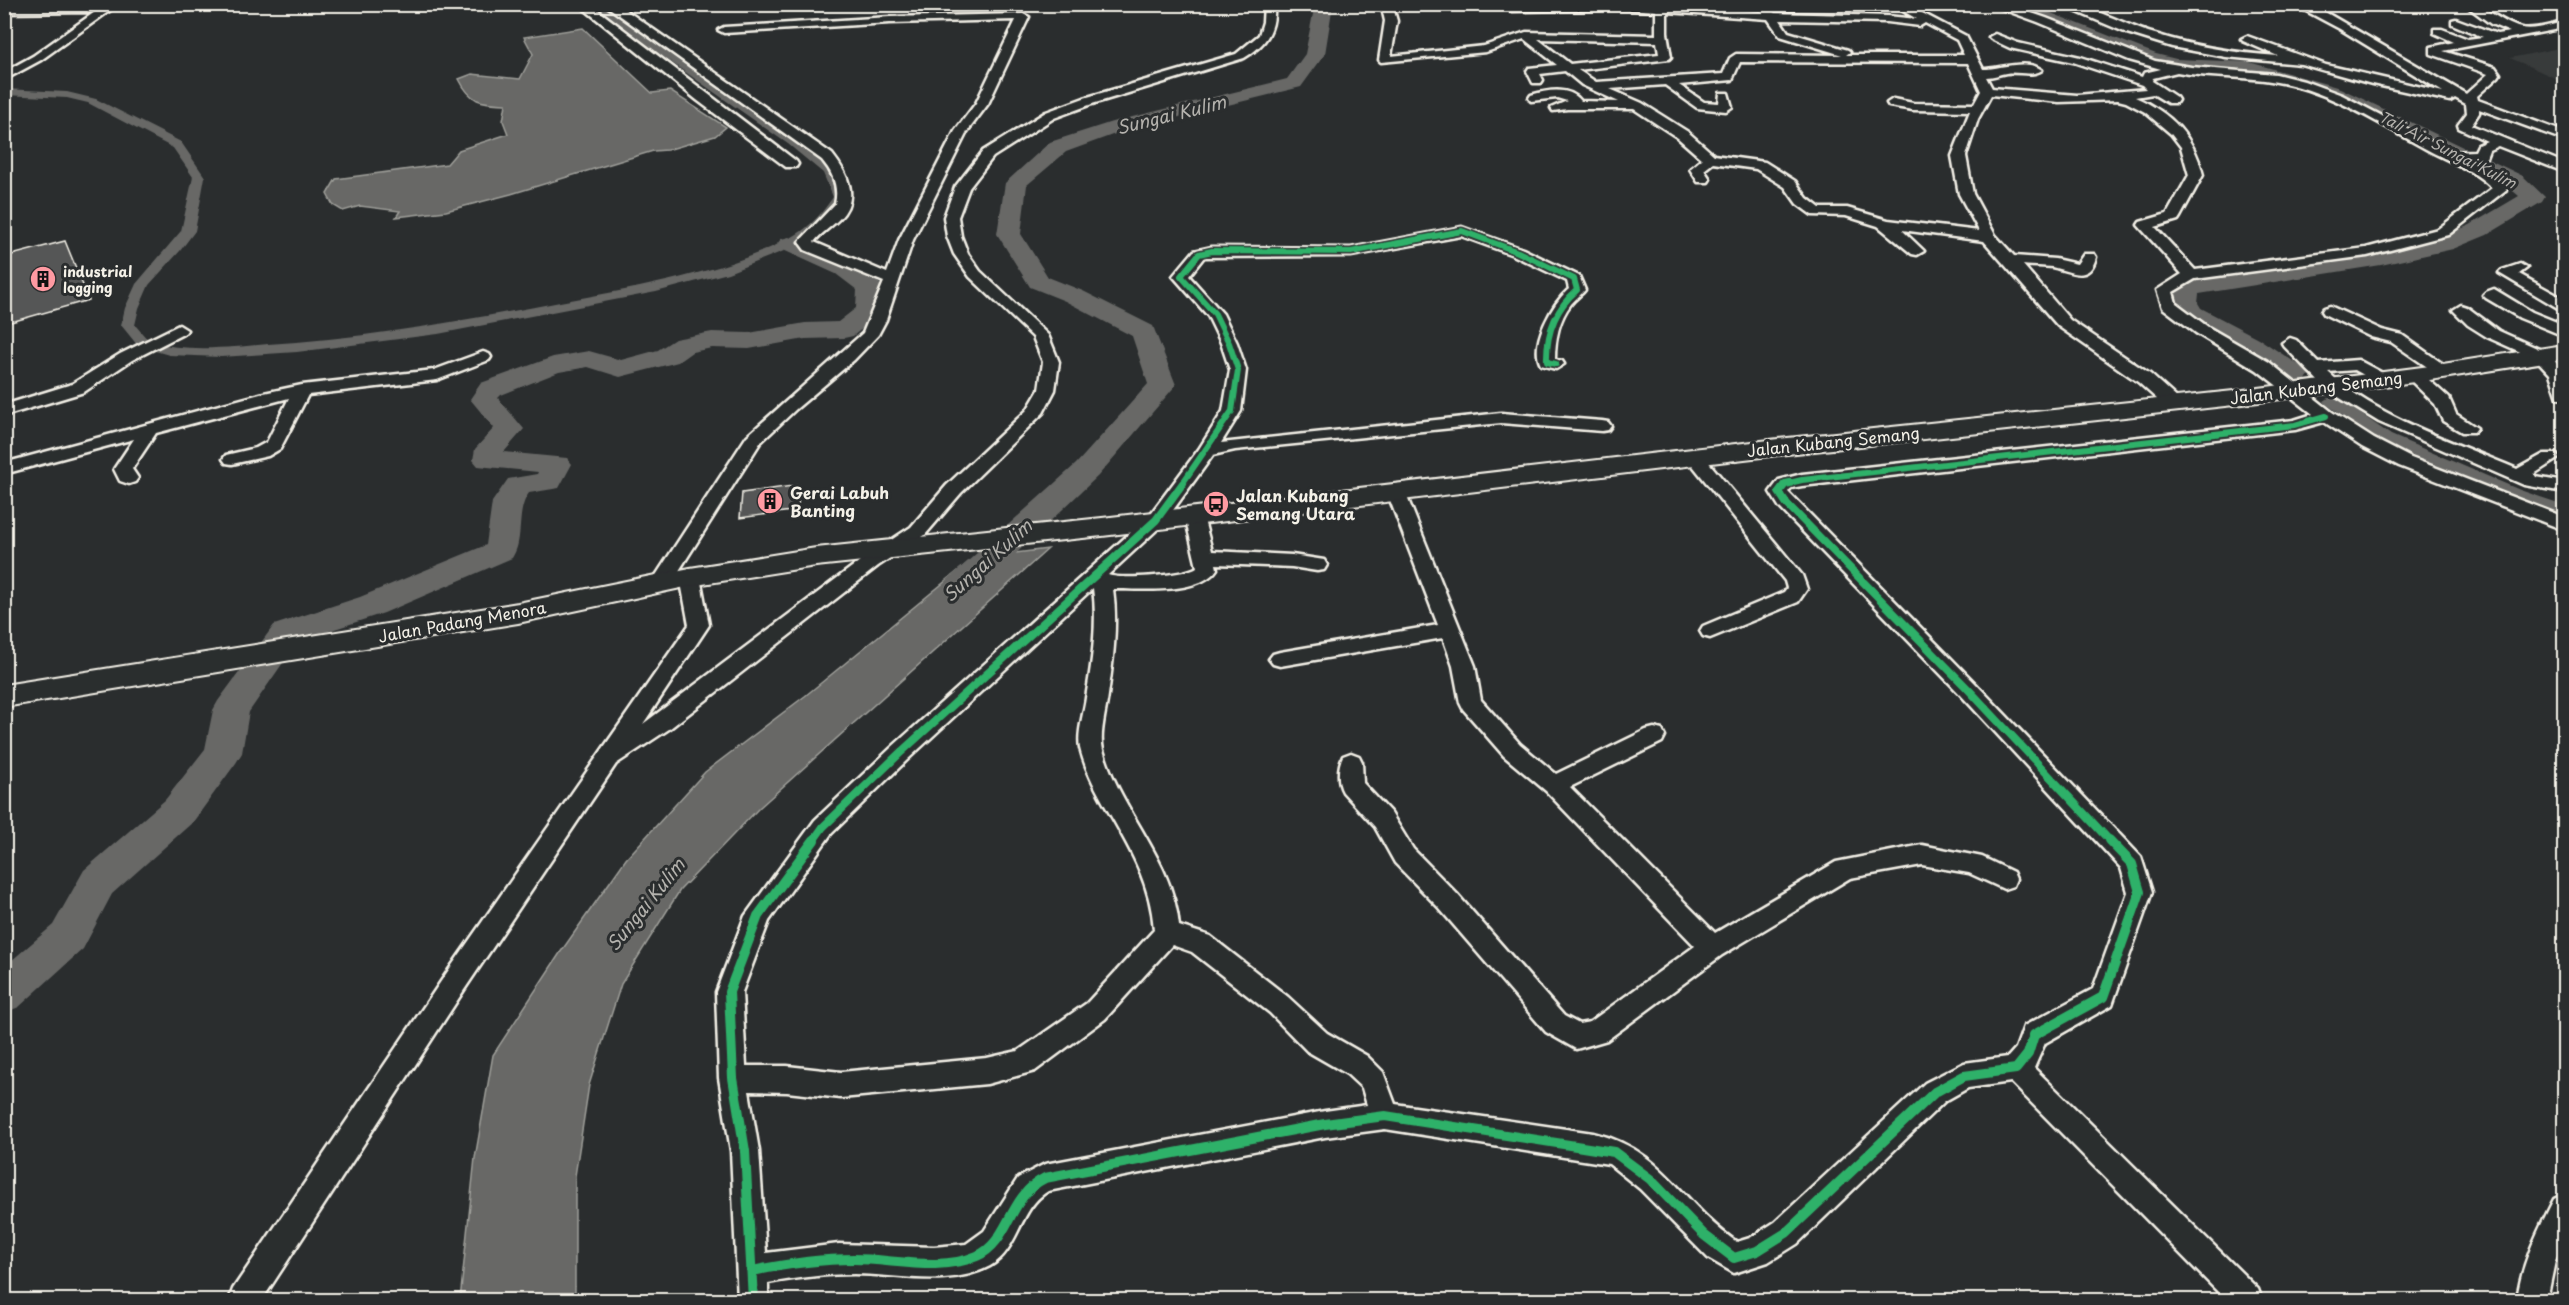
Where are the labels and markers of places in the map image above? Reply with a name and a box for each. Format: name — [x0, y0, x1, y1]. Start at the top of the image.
place label: industrial logging — [63, 261, 132, 298]
building icon: industrial logging — [28, 264, 58, 294]
place label: Gerai Labuh Banting — [790, 480, 889, 522]
place label: Jalan Kubang Semang Utara — [1236, 483, 1355, 525]
building icon: Gerai Labuh Banting — [755, 486, 785, 516]
bus stop icon: Jalan Kubang Semang Utara — [1201, 489, 1231, 519]

